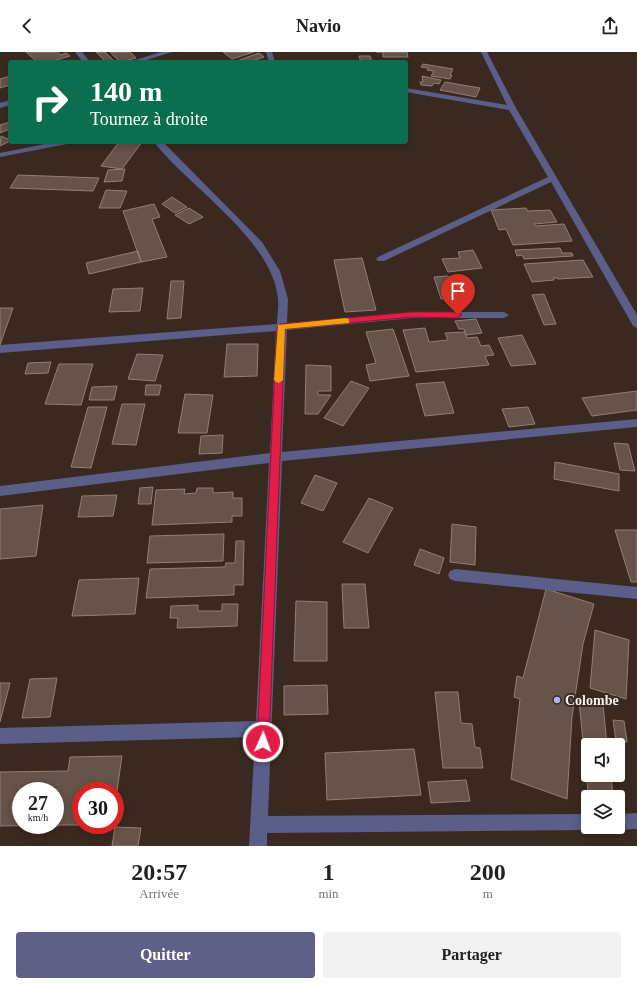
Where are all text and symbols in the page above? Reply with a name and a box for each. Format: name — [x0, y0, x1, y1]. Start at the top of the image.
icon: back — [16, 15, 38, 37]
icon: share — [599, 15, 621, 37]
text: Navio — [296, 16, 341, 36]
icon: right — [24, 76, 76, 128]
text: 140 m — [90, 76, 162, 107]
text: Tournez à droite — [90, 109, 208, 129]
pin — [441, 274, 475, 315]
icon: arrive — [447, 280, 469, 302]
place label: Colombe — [565, 693, 619, 708]
marker: Colombe — [552, 695, 562, 705]
position arrow — [242, 721, 284, 763]
map controls — [581, 738, 625, 834]
button: sound — [581, 738, 625, 782]
speed limit sign: 30 — [72, 782, 124, 834]
button: layers — [581, 790, 625, 834]
text: 27 — [28, 792, 48, 814]
text: km/h — [28, 812, 48, 823]
text: 20:57 — [131, 859, 187, 885]
text: 1 — [322, 859, 334, 885]
text: 200 — [470, 859, 506, 885]
text: Arrivée — [139, 886, 179, 901]
text: min — [318, 886, 339, 901]
text: m — [483, 886, 493, 901]
button: Quitter — [16, 932, 315, 978]
button: Partager — [323, 932, 621, 978]

